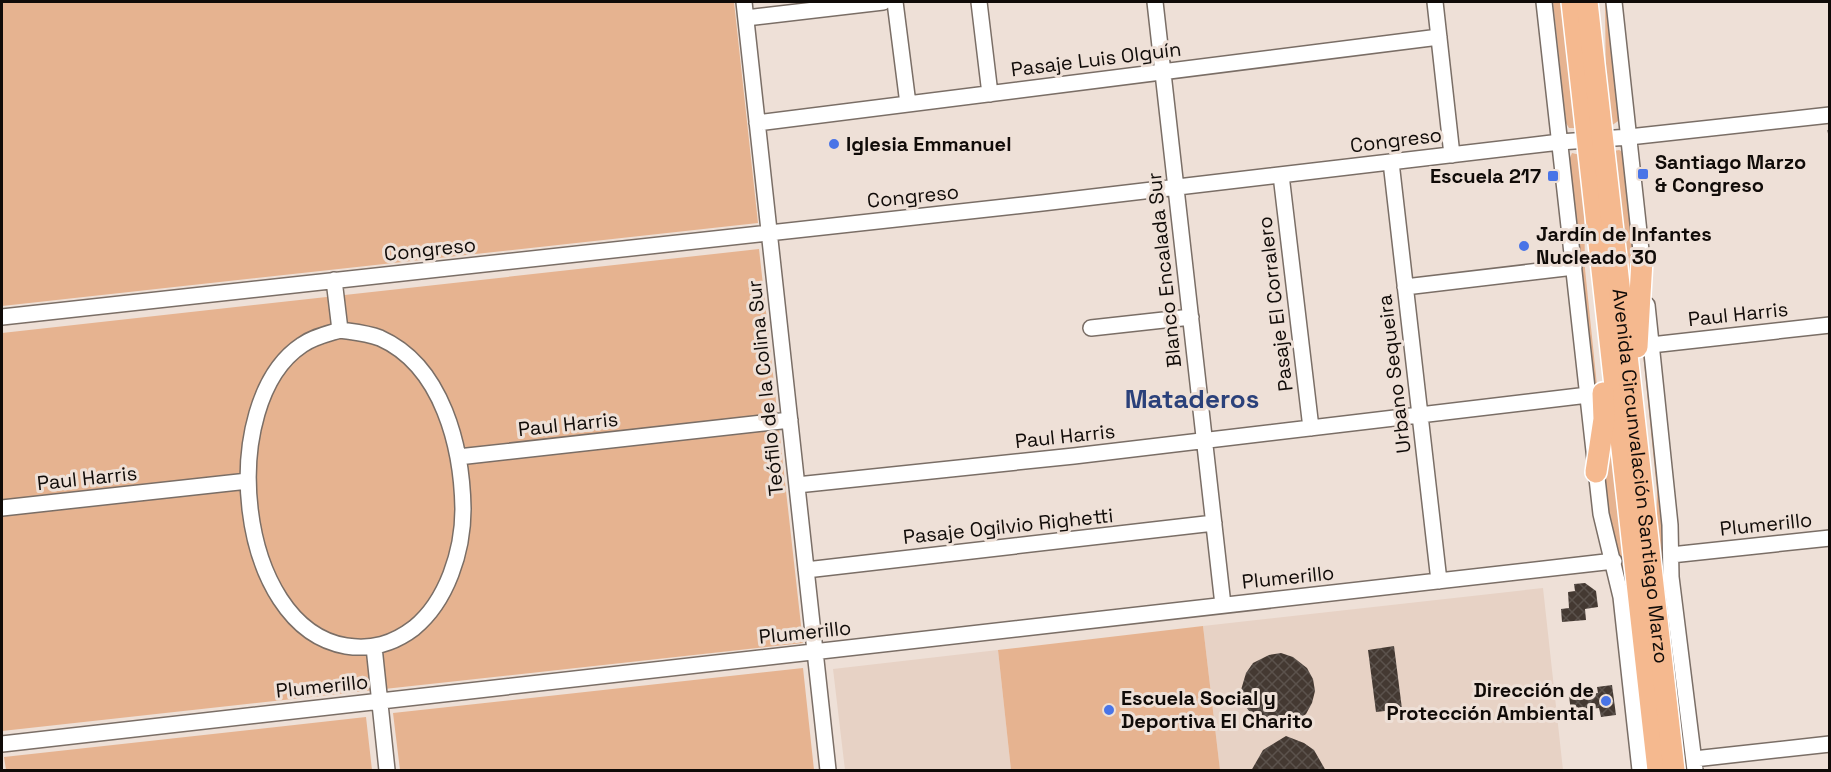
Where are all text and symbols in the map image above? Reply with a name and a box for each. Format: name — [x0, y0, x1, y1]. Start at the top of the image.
street label: Pasaje Luis Olguín — [1009, 36, 1183, 82]
street label: Congreso — [1349, 121, 1443, 159]
place label: Iglesia Emmanuel — [846, 131, 1011, 157]
marker: Iglesia Emmanuel — [827, 137, 841, 151]
place label: Santiago Marzo & Congreso — [1655, 149, 1806, 198]
place label: Escuela 217 — [1430, 163, 1541, 189]
marker: Santiago Marzo & Congreso — [1636, 167, 1650, 181]
marker: Escuela 217 — [1546, 169, 1560, 183]
street label: Blanco Encalada Sur — [1141, 171, 1187, 369]
street label: Congreso — [866, 178, 960, 214]
street label: Pasaje El Corralero — [1251, 215, 1299, 393]
place label: Jardín de Infantes Nucleado 30 — [1536, 221, 1712, 270]
street label: Congreso — [383, 231, 477, 267]
marker: Jardín de Infantes Nucleado 30 — [1517, 239, 1531, 253]
street label: Teófilo de la Colina Sur — [741, 279, 789, 497]
street label: Avenida Circunvalación Santiago Marzo — [1607, 287, 1675, 665]
street label: Urbano Sequeira — [1371, 293, 1417, 455]
street label: Paul Harris — [1687, 296, 1789, 332]
district label: Mataderos — [1125, 382, 1259, 416]
street label: Paul Harris — [517, 406, 619, 442]
street label: Paul Harris — [1014, 418, 1116, 454]
street label: Paul Harris — [36, 460, 138, 496]
street label: Pasaje Ogilvio Righetti — [902, 502, 1114, 550]
street label: Plumerillo — [1718, 506, 1814, 542]
street label: Plumerillo — [1240, 559, 1336, 595]
street label: Plumerillo — [757, 614, 853, 650]
street label: Plumerillo — [274, 668, 370, 704]
place label: Dirección de Protección Ambiental — [1387, 677, 1594, 726]
place label: Escuela Social y Deportiva El Charito — [1121, 685, 1313, 734]
marker: Dirección de Protección Ambiental — [1599, 694, 1613, 708]
marker: Escuela Social y Deportiva El Charito — [1102, 703, 1116, 717]

